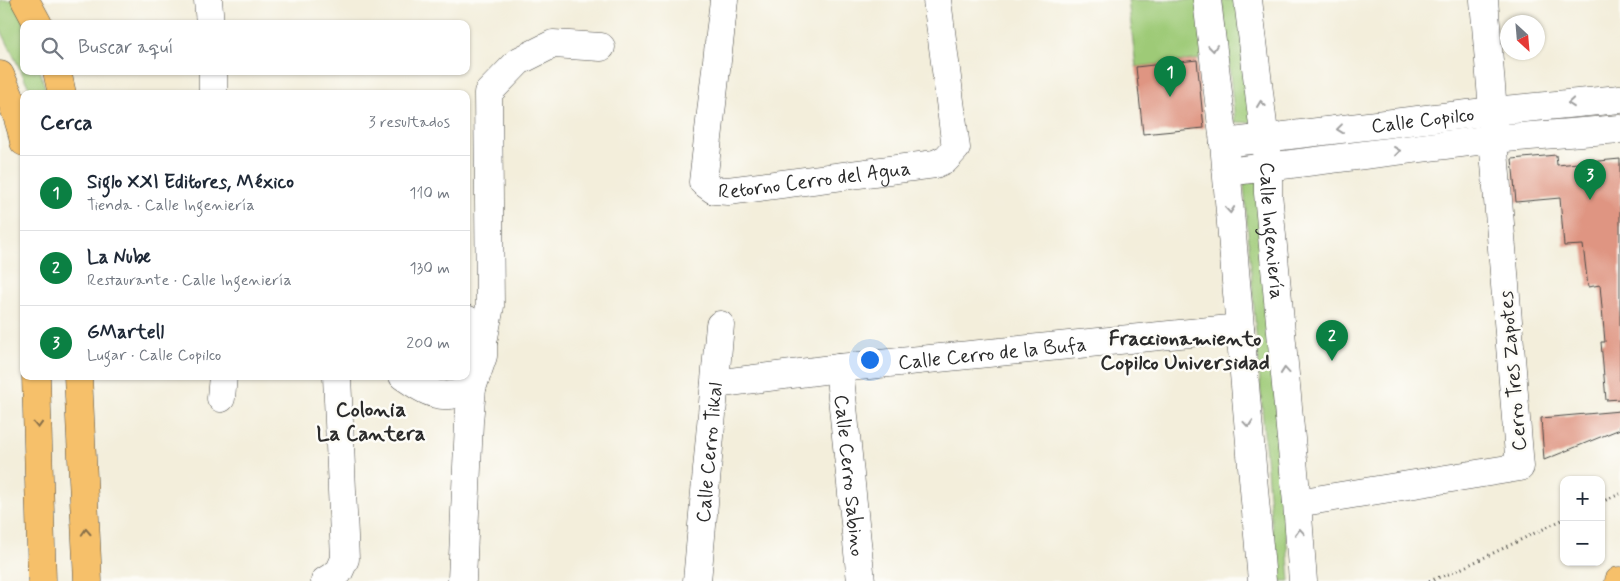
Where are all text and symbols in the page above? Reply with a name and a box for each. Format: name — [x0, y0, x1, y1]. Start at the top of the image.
north arrow — [1500, 15, 1545, 60]
search box — [20, 20, 470, 75]
icon: search — [38, 34, 66, 62]
text: Buscar aquí — [78, 35, 173, 60]
one-way arrow — [1208, 44, 1218, 53]
pin: 1 — [1154, 56, 1186, 97]
one-way arrow — [1567, 98, 1575, 109]
one-way arrow — [1256, 100, 1266, 109]
street label: Calle Copilco — [1370, 101, 1476, 140]
text: Cerca — [40, 109, 93, 137]
text: 3 resultados — [369, 112, 450, 133]
one-way arrow — [1336, 123, 1344, 134]
one-way arrow — [1393, 146, 1401, 157]
street label: Retorno Cerro del Agua — [717, 155, 913, 206]
pin: 3 — [1574, 159, 1606, 200]
street label: Calle Ingeniería — [1253, 162, 1290, 301]
text: Siglo XXI Editores, México — [87, 170, 294, 195]
text: 1 — [52, 183, 60, 204]
text: 110 m — [409, 183, 450, 204]
text: Tienda · Calle Ingeniería — [87, 195, 255, 216]
one-way arrow — [1224, 206, 1235, 214]
text: La Nube — [87, 245, 151, 270]
text: 2 — [52, 258, 60, 279]
text: 130 m — [409, 258, 450, 279]
text: Restaurante · Calle Ingeniería — [87, 270, 292, 291]
street label: Cerro Tres Zapotes — [1493, 289, 1534, 452]
text: GMartell — [87, 320, 164, 345]
pin: 2 — [1316, 320, 1348, 361]
district label: Fraccionamiento Copilco Universidad — [1100, 325, 1270, 377]
street label: Calle Cerro de la Bufa — [897, 331, 1088, 377]
text: 3 — [52, 333, 60, 354]
text: 200 m — [406, 333, 450, 354]
text: Lugar · Calle Copilco — [87, 345, 221, 366]
your location — [857, 347, 883, 373]
one-way arrow — [1280, 366, 1291, 374]
street label: Calle Cerro Tikal — [690, 381, 730, 524]
street label: Calle Cerro Sabino — [827, 393, 870, 558]
district label: Colonia La Cantera — [317, 396, 426, 448]
one-way arrow — [1243, 420, 1254, 428]
one-way arrow — [32, 421, 43, 429]
map controls — [1560, 476, 1605, 566]
button: + — [1560, 476, 1605, 521]
button: − — [1560, 521, 1605, 566]
one-way arrow — [80, 528, 91, 536]
one-way arrow — [1294, 528, 1305, 536]

